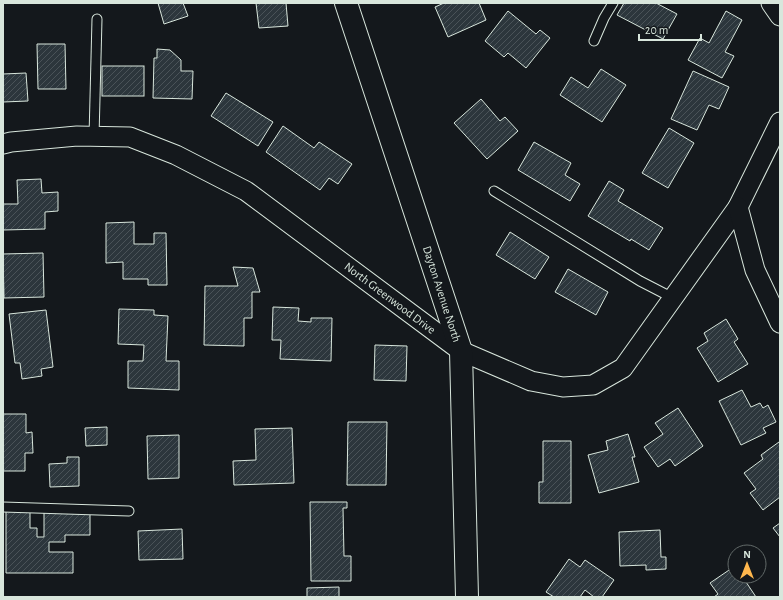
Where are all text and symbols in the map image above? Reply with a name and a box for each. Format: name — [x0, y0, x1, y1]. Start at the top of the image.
scale bar — [639, 16, 701, 42]
text: 20 m — [645, 24, 668, 36]
street label: Dayton Avenue North — [420, 244, 463, 344]
street label: North Greenwood Drive — [342, 260, 438, 336]
north arrow — [727, 544, 767, 584]
text: N — [743, 549, 751, 560]

